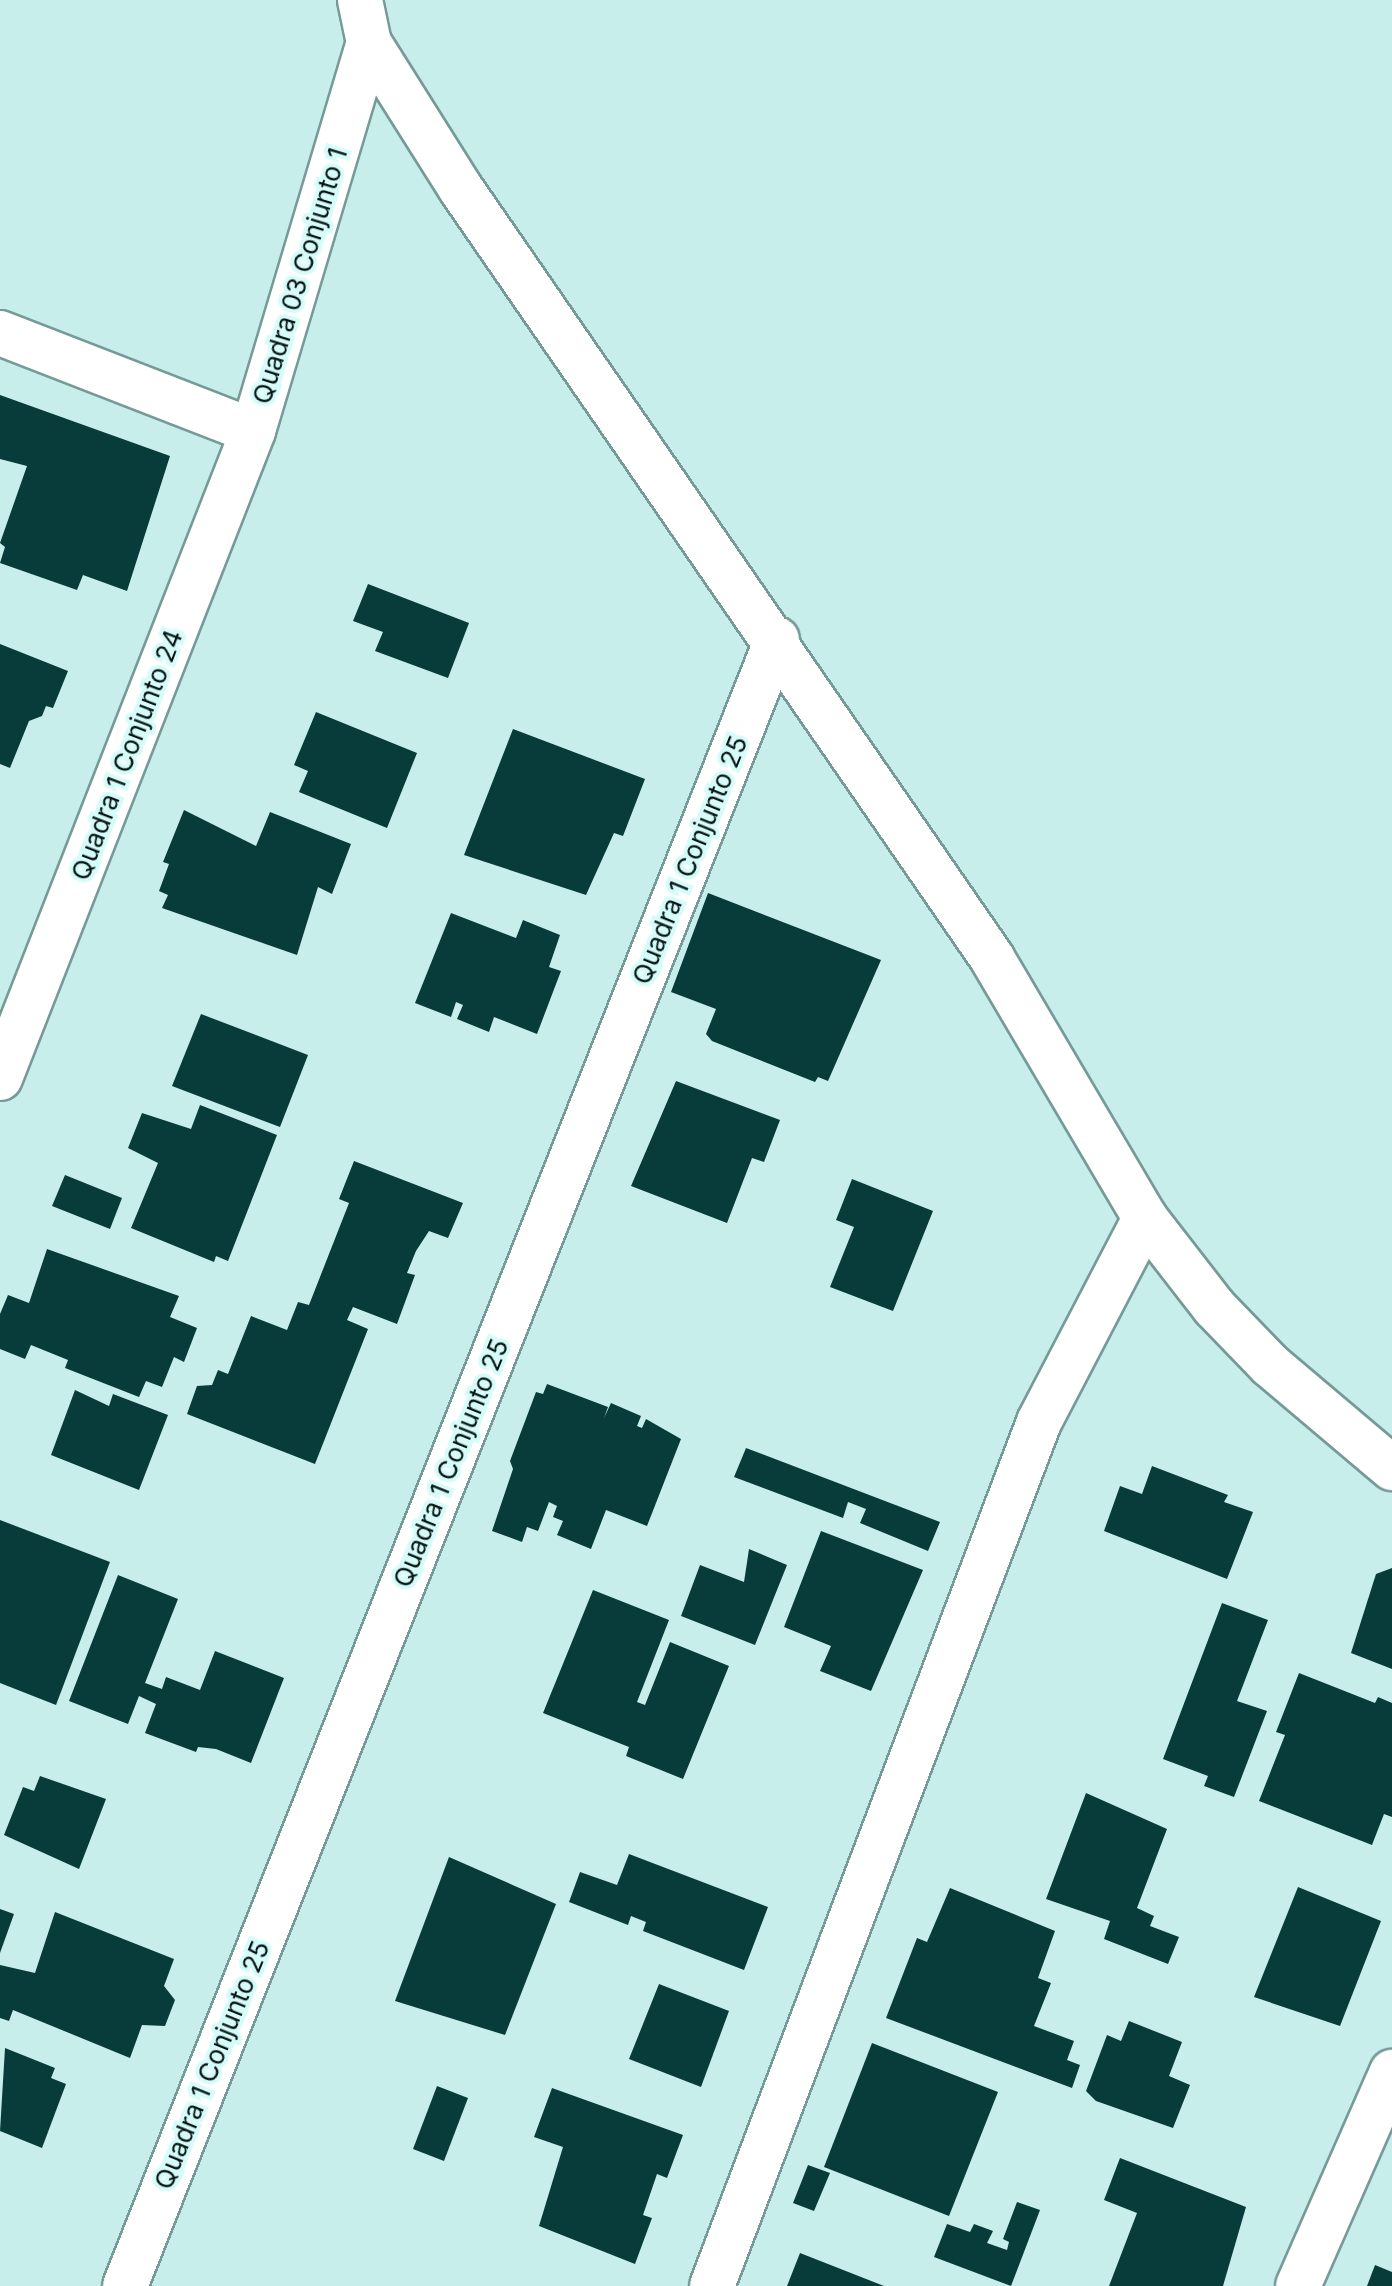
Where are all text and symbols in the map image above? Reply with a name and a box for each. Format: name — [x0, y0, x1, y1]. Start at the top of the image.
street label: Quadra 03 Conjunto 1 — [246, 144, 354, 408]
street label: Quadra 1 Conjunto 24 — [65, 625, 189, 885]
street label: Quadra 1 Conjunto 25 — [626, 731, 754, 989]
street label: Quadra 1 Conjunto 25 — [387, 1334, 515, 1592]
street label: Quadra 1 Conjunto 25 — [148, 1936, 276, 2194]

